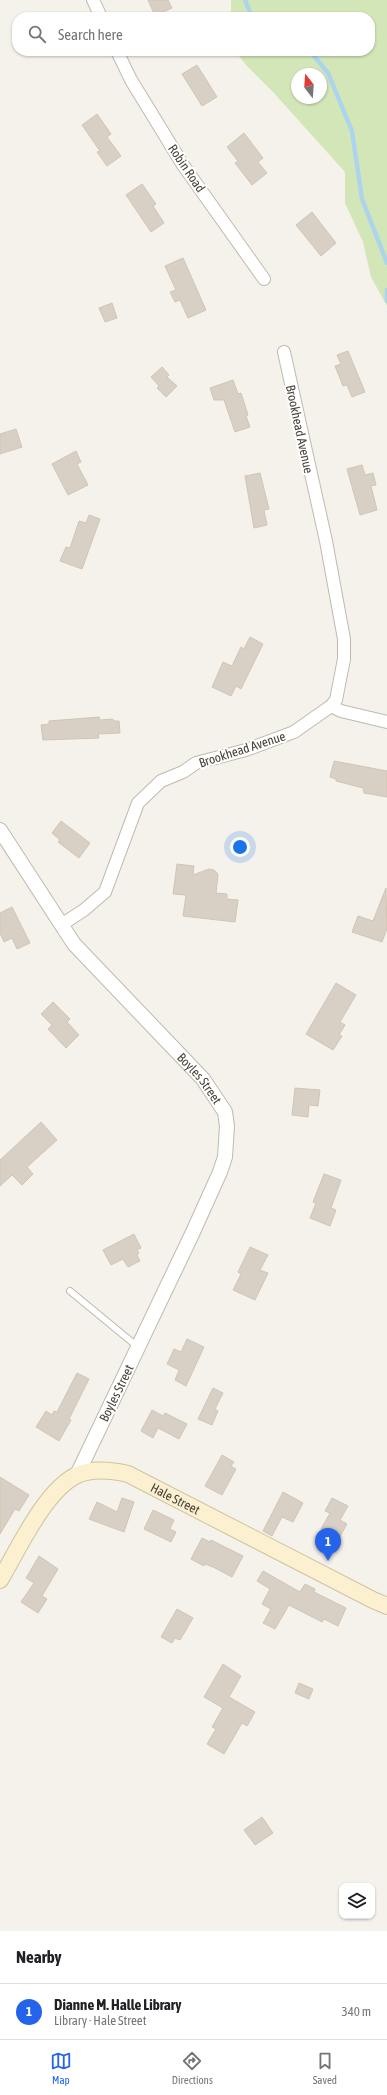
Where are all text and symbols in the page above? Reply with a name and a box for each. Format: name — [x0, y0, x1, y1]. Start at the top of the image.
search box — [12, 12, 375, 56]
icon: search — [26, 23, 48, 45]
text: Search here — [58, 26, 123, 43]
north arrow — [291, 68, 327, 104]
street label: Robin Road — [165, 141, 208, 195]
street label: Brookhead Avenue — [283, 383, 316, 475]
street label: Brookhead Avenue — [197, 728, 287, 771]
your location — [230, 837, 250, 857]
street label: Boyles Street — [174, 1050, 225, 1107]
street label: Boyles Street — [96, 1362, 137, 1424]
street label: Hale Street — [148, 1480, 202, 1518]
pin: 1 — [315, 1528, 341, 1561]
map controls — [339, 1883, 375, 1919]
button: layers — [339, 1883, 375, 1919]
text: Nearby — [16, 1947, 62, 1967]
text: Dianne M. Halle Library — [54, 1996, 181, 2013]
text: 1 — [26, 2004, 32, 2019]
text: 340 m — [342, 2004, 371, 2019]
text: Library · Hale Street — [54, 2013, 146, 2028]
tab: Map — [50, 2050, 72, 2086]
tab: Directions — [172, 2050, 213, 2086]
tab: Saved — [313, 2050, 337, 2086]

